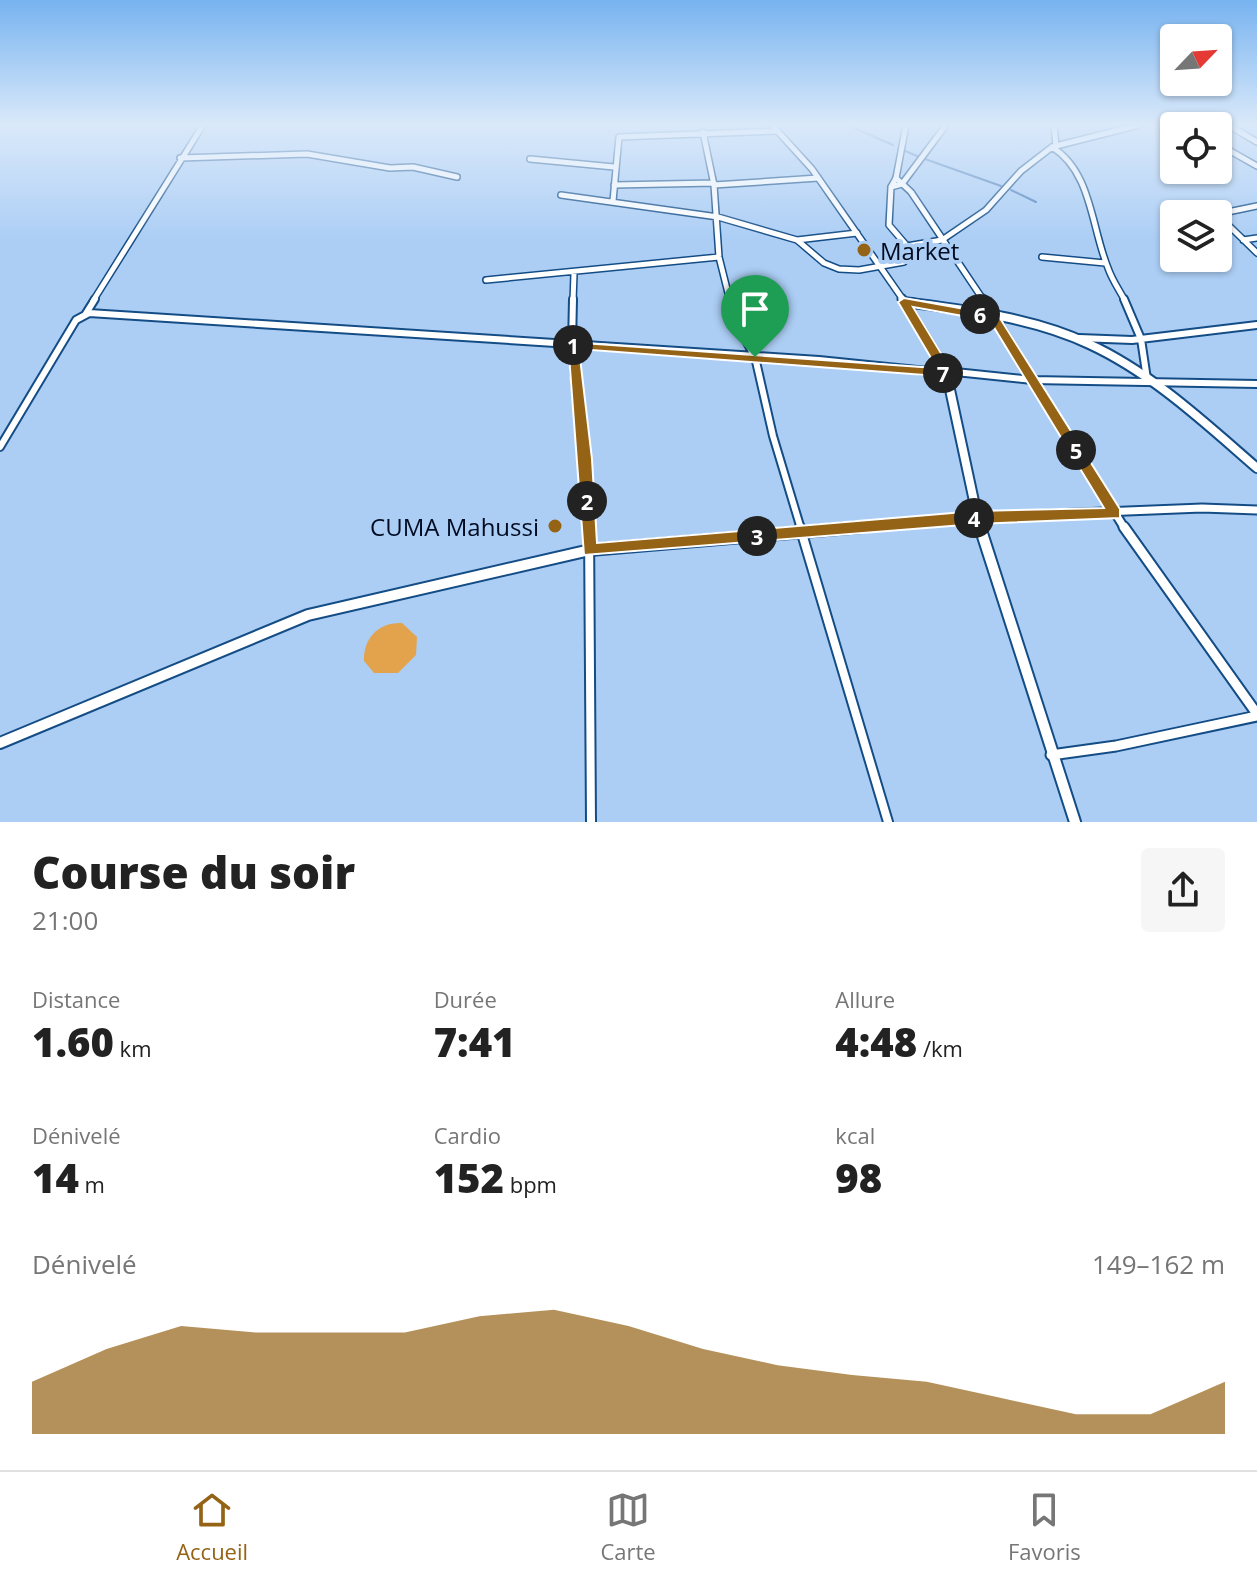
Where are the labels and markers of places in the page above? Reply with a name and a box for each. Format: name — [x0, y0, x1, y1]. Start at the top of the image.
place label: Market — [880, 234, 959, 267]
marker: Market — [855, 241, 873, 259]
pin — [721, 275, 789, 357]
pin: 6 — [960, 294, 1000, 334]
pin: 1 — [553, 325, 593, 365]
pin: 7 — [923, 353, 963, 393]
pin: 5 — [1056, 430, 1096, 470]
pin: 2 — [567, 481, 607, 521]
pin: 4 — [954, 498, 994, 538]
place label: CUMA Mahussi — [370, 510, 539, 543]
pin: 3 — [737, 516, 777, 556]
marker: CUMA Mahussi — [546, 517, 564, 535]

